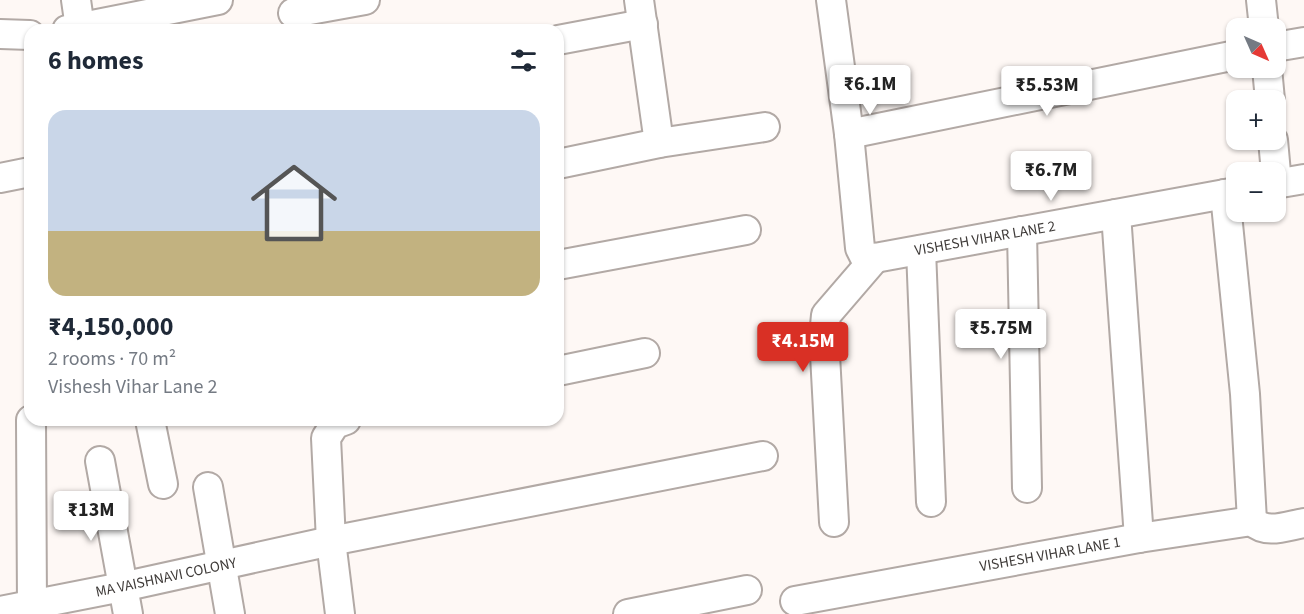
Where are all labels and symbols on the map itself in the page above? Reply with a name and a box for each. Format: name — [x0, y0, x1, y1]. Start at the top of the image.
north arrow — [1226, 18, 1286, 78]
pin: ₹6.1M — [828, 65, 912, 116]
pin: ₹5.53M — [998, 66, 1096, 117]
pin: ₹6.7M — [1009, 151, 1093, 202]
street label: VISHESH VIHAR LANE 2 — [913, 216, 1057, 261]
pin: ₹5.75M — [952, 309, 1050, 360]
pin: ₹4.15M — [754, 322, 852, 373]
pin: ₹13M — [55, 491, 127, 542]
street label: VISHESH VIHAR LANE 1 — [978, 532, 1122, 577]
street label: MA VAISHNAVI COLONY — [94, 552, 239, 603]

